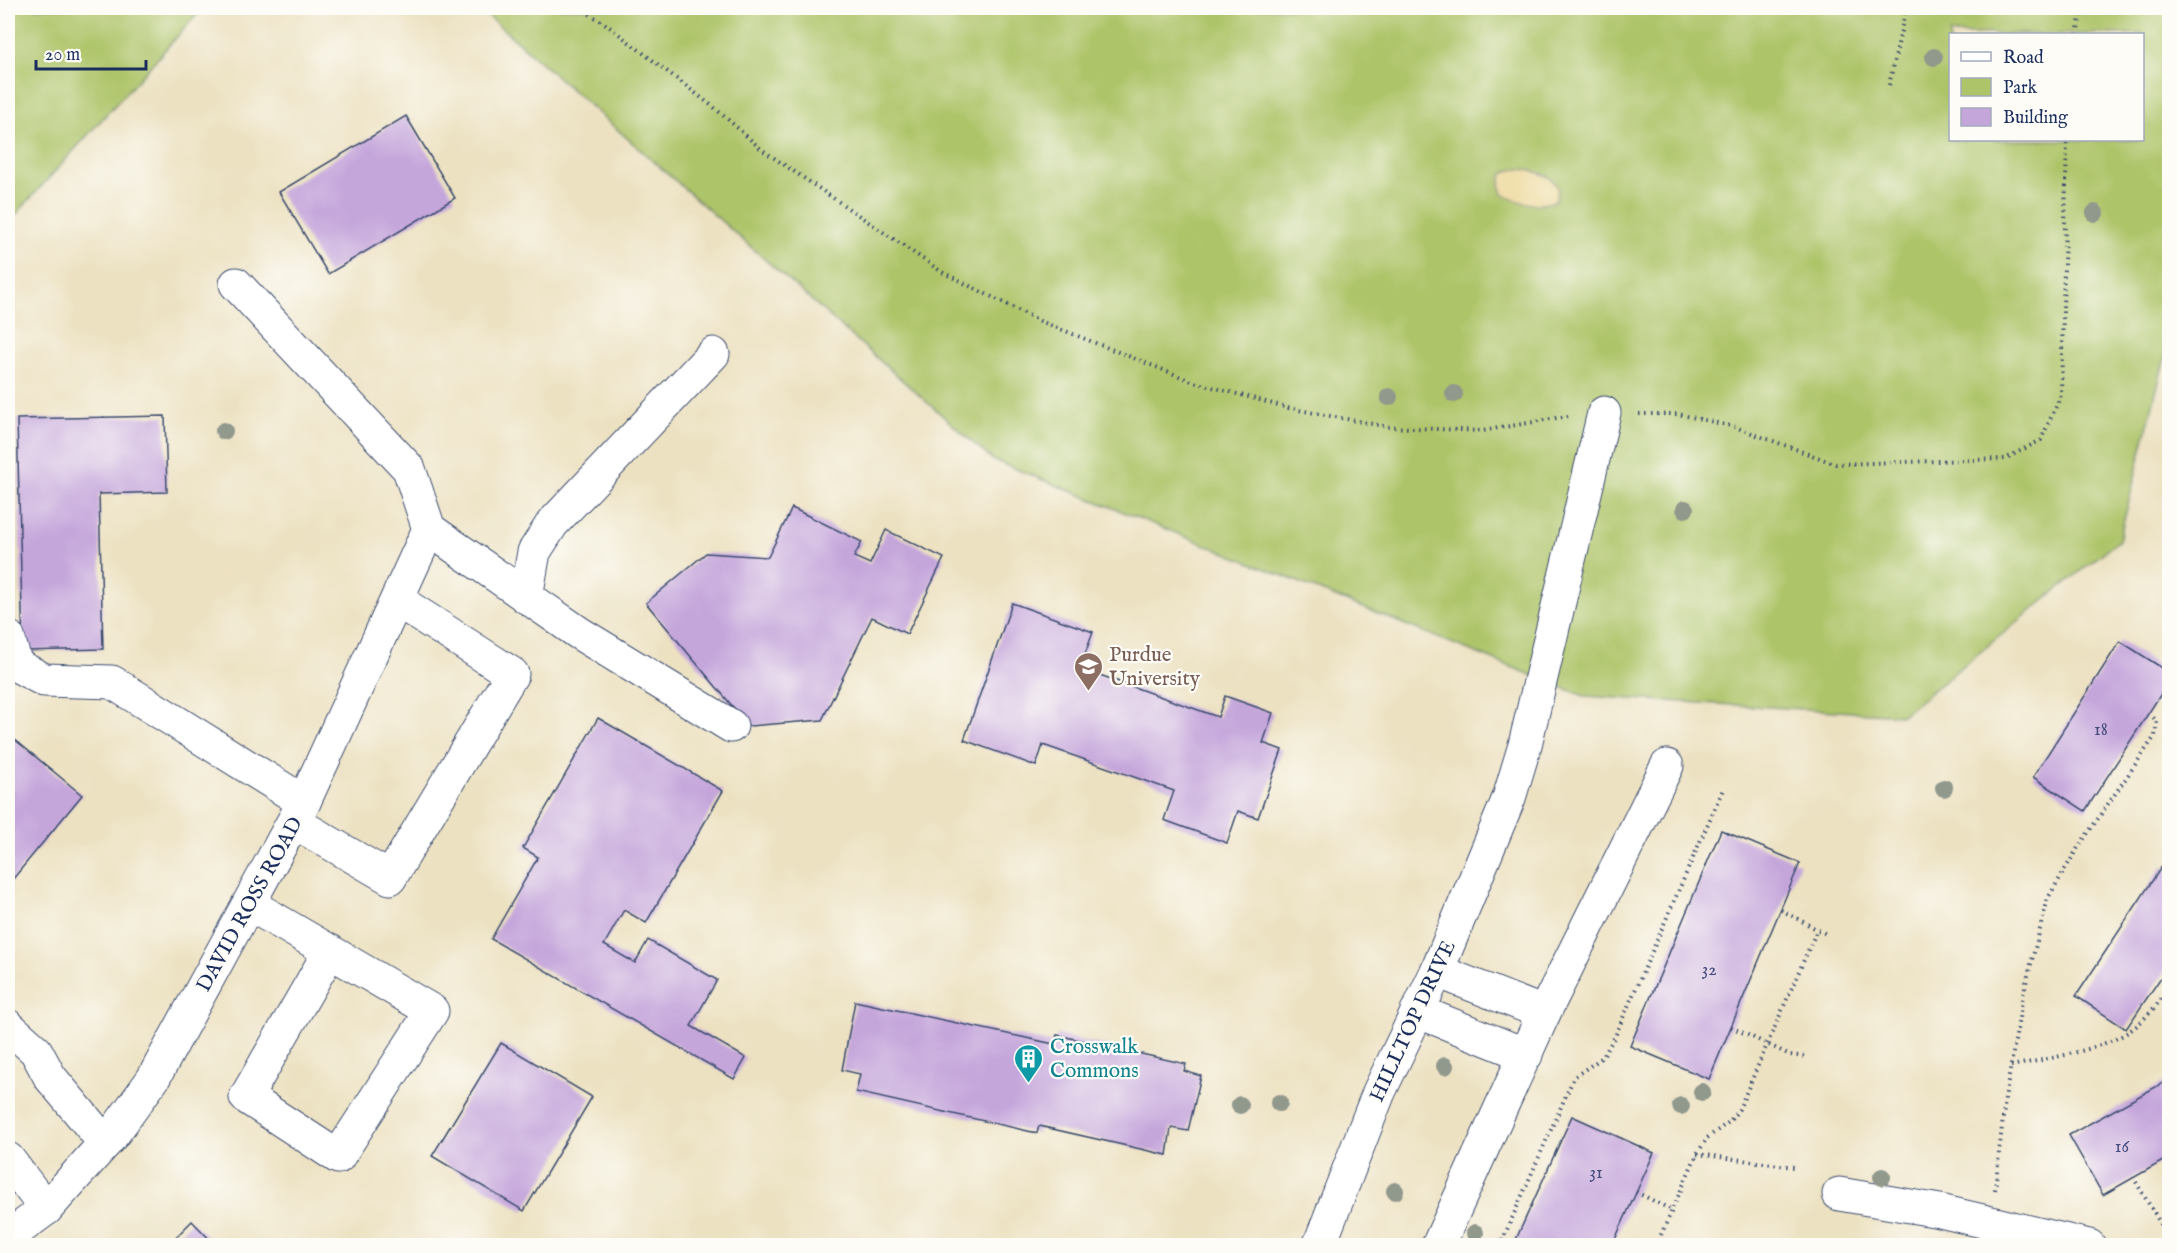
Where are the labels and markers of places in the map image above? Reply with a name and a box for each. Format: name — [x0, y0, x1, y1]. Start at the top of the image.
place label: Purdue University — [1109, 642, 1201, 693]
school or university icon: Purdue University — [1072, 650, 1104, 692]
place label: Crosswalk Commons — [1050, 1034, 1139, 1085]
building icon: Crosswalk Commons — [1013, 1042, 1045, 1084]

